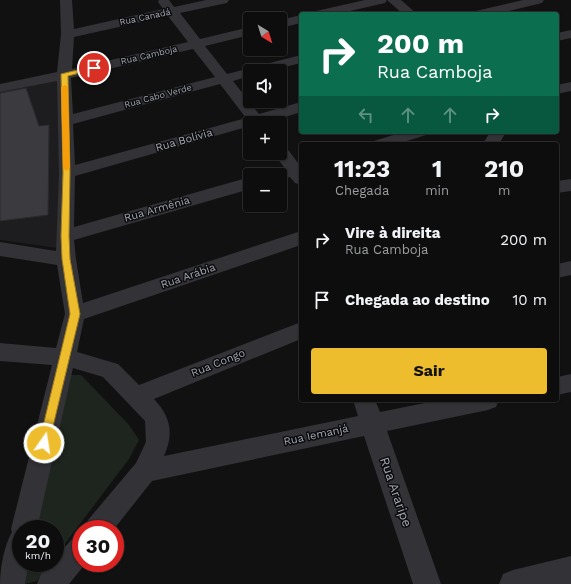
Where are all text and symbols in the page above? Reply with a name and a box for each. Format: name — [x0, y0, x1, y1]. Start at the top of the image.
street label: Rua Canadá — [118, 7, 172, 27]
north arrow — [243, 12, 287, 56]
map controls — [243, 12, 287, 212]
text: 200 m — [377, 27, 464, 60]
icon: right — [311, 28, 363, 80]
street label: Rua Camboja — [120, 44, 178, 66]
pin — [77, 51, 111, 85]
icon: arrive — [83, 57, 105, 79]
text: Rua Camboja — [377, 61, 493, 82]
button: sound — [243, 64, 287, 108]
street label: Rua Cabo Verde — [123, 82, 193, 110]
icon: left — [355, 104, 377, 126]
icon: ahead — [397, 104, 419, 126]
icon: ahead — [439, 104, 461, 126]
icon: right — [481, 104, 503, 126]
button: + — [243, 116, 287, 160]
street label: Rua Bolívia — [154, 126, 214, 154]
text: 11:23 — [334, 155, 390, 183]
text: 1 — [432, 155, 442, 183]
text: 210 — [484, 155, 524, 183]
button: − — [243, 168, 287, 212]
text: Chegada — [335, 183, 389, 198]
text: min — [425, 183, 449, 198]
text: m — [498, 183, 510, 198]
street label: Rua Armênia — [123, 193, 191, 225]
text: Vire à direita — [345, 224, 440, 242]
icon: right — [311, 229, 333, 251]
text: 200 m — [500, 231, 547, 249]
text: Rua Camboja — [345, 242, 428, 257]
street label: Rua Arábia — [159, 261, 217, 291]
icon: arrive — [311, 289, 333, 311]
text: Chegada ao destino — [345, 291, 490, 309]
text: 10 m — [512, 291, 547, 309]
street label: Rua Congo — [189, 346, 247, 380]
button: Sair — [311, 348, 547, 394]
position arrow — [23, 422, 65, 464]
street label: Rua Iemanjá — [282, 422, 350, 448]
street label: Rua Araripe — [377, 455, 415, 529]
speed limit sign: 30 — [72, 520, 124, 572]
text: 20 — [26, 529, 50, 553]
text: km/h — [25, 550, 51, 561]

